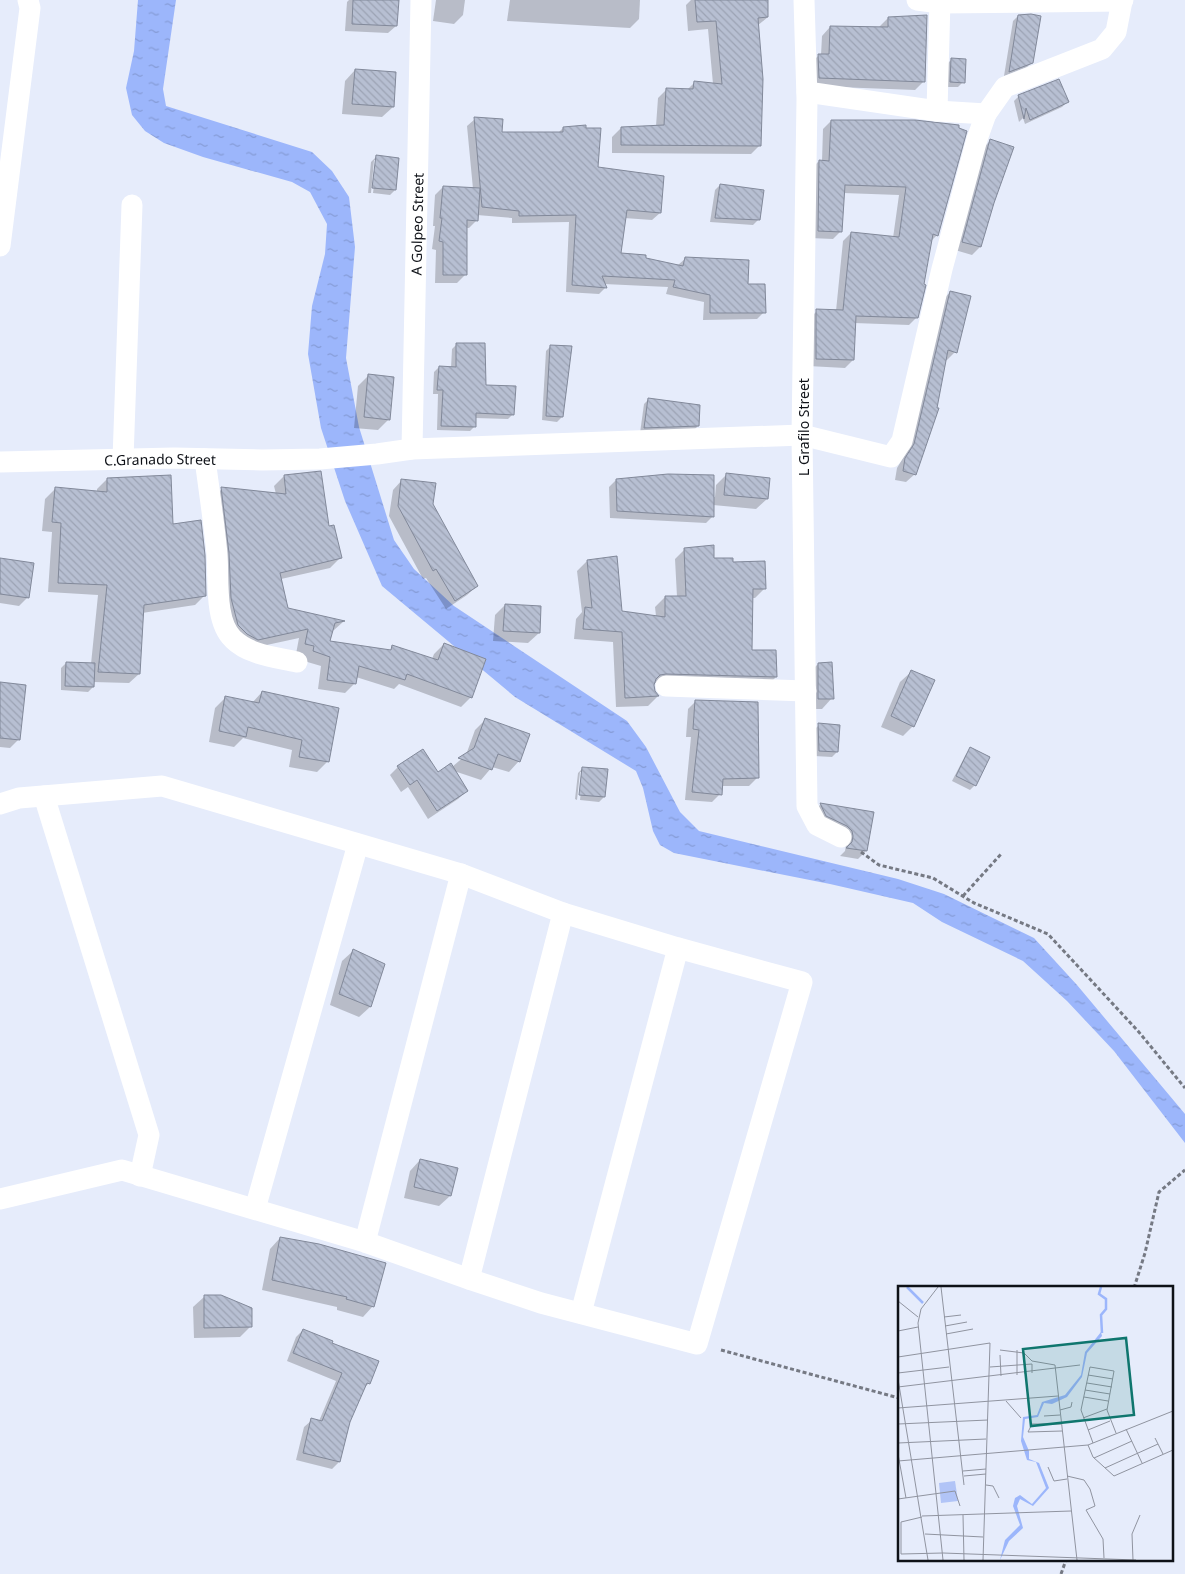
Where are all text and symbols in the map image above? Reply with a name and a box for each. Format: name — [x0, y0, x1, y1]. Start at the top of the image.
street label: A Golpeo Street — [406, 173, 427, 276]
street label: L Grafilo Street — [794, 378, 813, 476]
street label: C.Granado Street — [104, 448, 216, 469]
inset map — [898, 1286, 1172, 1562]

